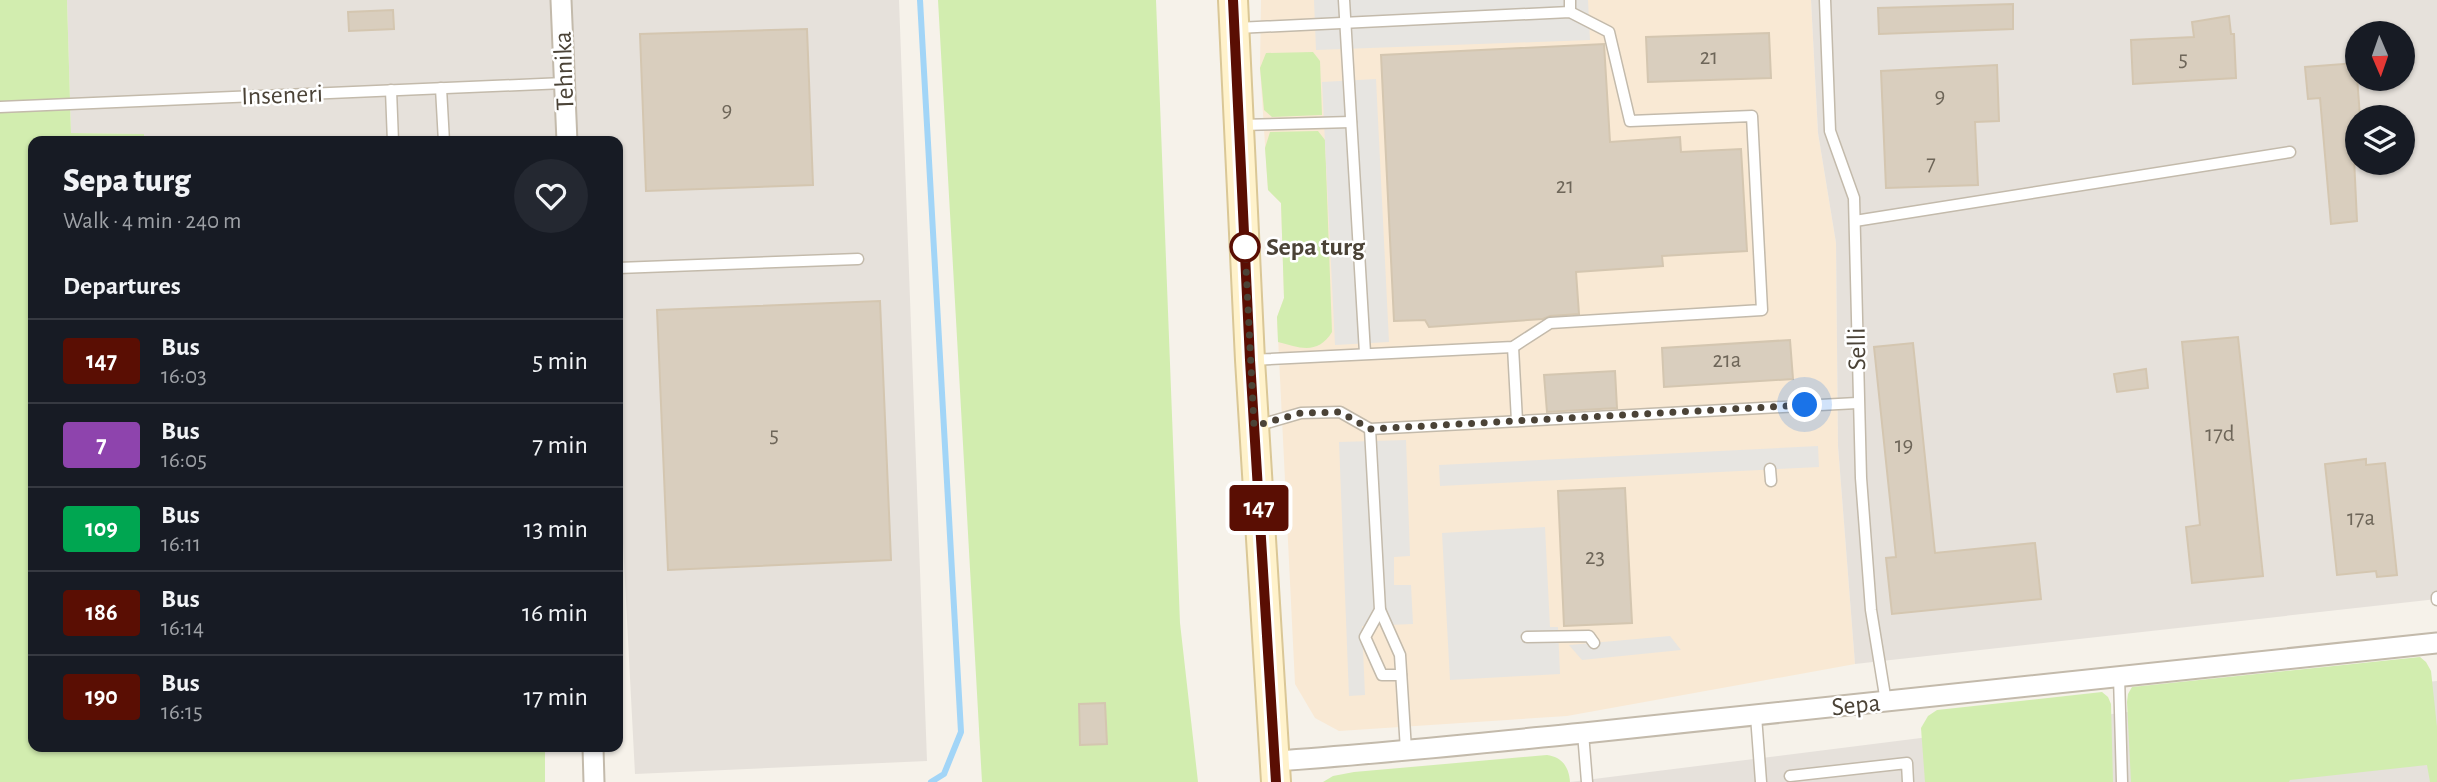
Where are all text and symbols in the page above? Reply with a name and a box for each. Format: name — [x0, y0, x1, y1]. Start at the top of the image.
north arrow — [2345, 21, 2415, 91]
map controls — [2345, 21, 2415, 175]
street label: Tehnika — [550, 31, 578, 111]
house number: 21 — [1700, 46, 1718, 69]
house number: 5 — [2178, 48, 2188, 71]
street label: Inseneri — [241, 81, 323, 109]
house number: 9 — [1935, 85, 1945, 108]
house number: 9 — [722, 99, 732, 122]
button: layers — [2345, 105, 2415, 175]
house number: 7 — [1926, 152, 1936, 175]
button: heart — [514, 159, 588, 233]
text: Sepa turg — [63, 165, 191, 198]
house number: 21 — [1556, 175, 1574, 198]
text: Walk · 4 min · 240 m — [63, 210, 241, 233]
marker: Sepa turg — [1230, 232, 1260, 262]
place label: Sepa turg — [1266, 234, 1366, 260]
text: Departures — [63, 273, 181, 299]
street label: Selli — [1844, 327, 1870, 371]
text: Bus — [161, 334, 200, 360]
text: 5 min — [532, 348, 588, 374]
text: 147 — [86, 349, 117, 373]
house number: 21a — [1712, 349, 1742, 372]
text: 16:03 — [161, 365, 207, 388]
your location — [1787, 387, 1822, 422]
text: Bus — [161, 418, 200, 444]
house number: 17d — [2205, 423, 2235, 446]
house number: 5 — [769, 424, 779, 447]
text: 7 min — [532, 432, 588, 458]
text: 7 — [96, 433, 107, 457]
house number: 19 — [1895, 434, 1913, 457]
text: 16:05 — [161, 449, 207, 472]
line badge: 147 — [1219, 485, 1299, 531]
text: 147 — [1243, 496, 1275, 520]
text: Bus — [161, 502, 200, 528]
house number: 17a — [2347, 507, 2375, 530]
text: 13 min — [524, 516, 588, 542]
text: 109 — [85, 517, 118, 541]
text: 16:11 — [161, 533, 201, 556]
house number: 23 — [1585, 546, 1605, 569]
text: Bus — [161, 586, 200, 612]
text: 16 min — [522, 600, 588, 626]
text: 186 — [85, 601, 118, 625]
text: 16:14 — [161, 617, 204, 640]
text: Bus — [161, 670, 200, 696]
text: 17 min — [523, 684, 588, 710]
text: 190 — [85, 685, 118, 709]
street label: Sepa — [1830, 690, 1882, 720]
text: 16:15 — [161, 701, 203, 724]

